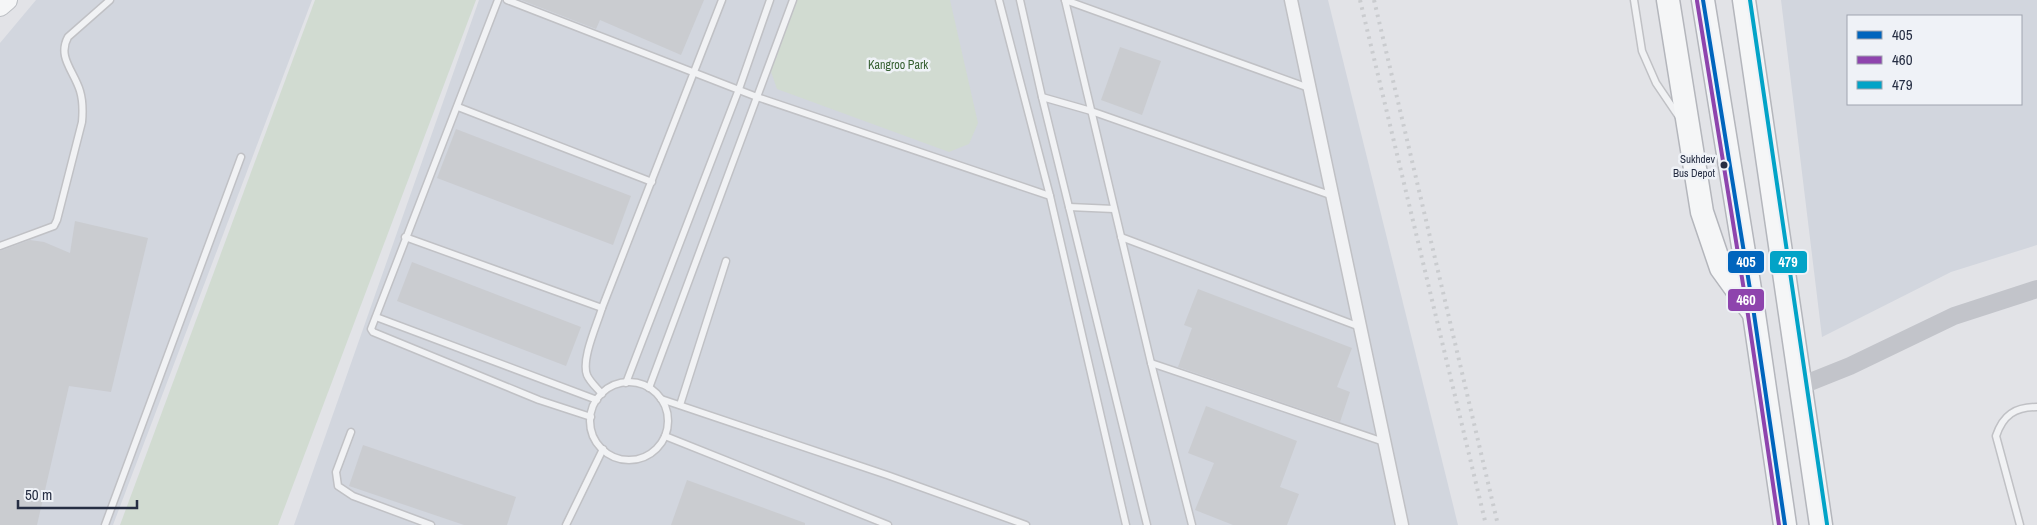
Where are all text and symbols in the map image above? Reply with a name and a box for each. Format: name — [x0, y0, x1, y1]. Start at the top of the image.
legend — [1847, 15, 2022, 105]
text: 405 — [1892, 24, 1913, 45]
text: 460 — [1892, 49, 1913, 70]
park label: Kangroo Park — [868, 57, 928, 73]
text: 479 — [1892, 74, 1913, 95]
place label: Sukhdev Bus Depot — [1673, 152, 1715, 180]
marker: Sukhdev Bus Depot — [1719, 160, 1729, 170]
line badge: 405 — [1727, 250, 1765, 274]
line badge: 479 — [1769, 250, 1808, 274]
text: 405 — [1736, 253, 1756, 271]
text: 479 — [1778, 253, 1798, 271]
line badge: 460 — [1727, 288, 1765, 312]
text: 460 — [1736, 291, 1756, 309]
scale bar — [18, 478, 136, 510]
text: 50 m — [25, 484, 52, 505]

